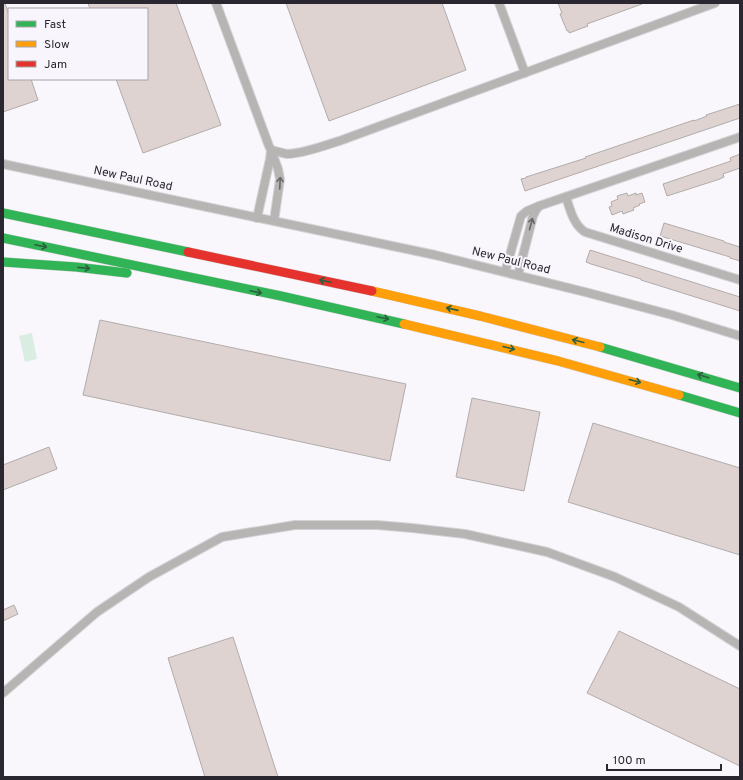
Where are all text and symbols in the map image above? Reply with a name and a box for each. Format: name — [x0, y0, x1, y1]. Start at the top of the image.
legend — [8, 8, 148, 80]
text: Fast — [44, 17, 66, 33]
text: Slow — [44, 37, 70, 53]
text: Jam — [44, 57, 67, 73]
street label: New Paul Road — [92, 163, 174, 195]
one-way arrow — [276, 177, 283, 190]
one-way arrow — [527, 218, 535, 231]
street label: Madison Drive — [607, 220, 685, 258]
one-way arrow — [34, 243, 47, 251]
street label: New Paul Road — [470, 244, 552, 278]
one-way arrow — [77, 265, 90, 272]
one-way arrow — [318, 277, 331, 285]
one-way arrow — [249, 288, 262, 296]
one-way arrow — [445, 305, 458, 313]
one-way arrow — [376, 315, 389, 323]
one-way arrow — [572, 336, 585, 344]
one-way arrow — [503, 345, 516, 353]
one-way arrow — [696, 372, 709, 379]
one-way arrow — [628, 378, 641, 386]
scale bar — [607, 746, 721, 772]
text: 100 m — [613, 753, 646, 769]

